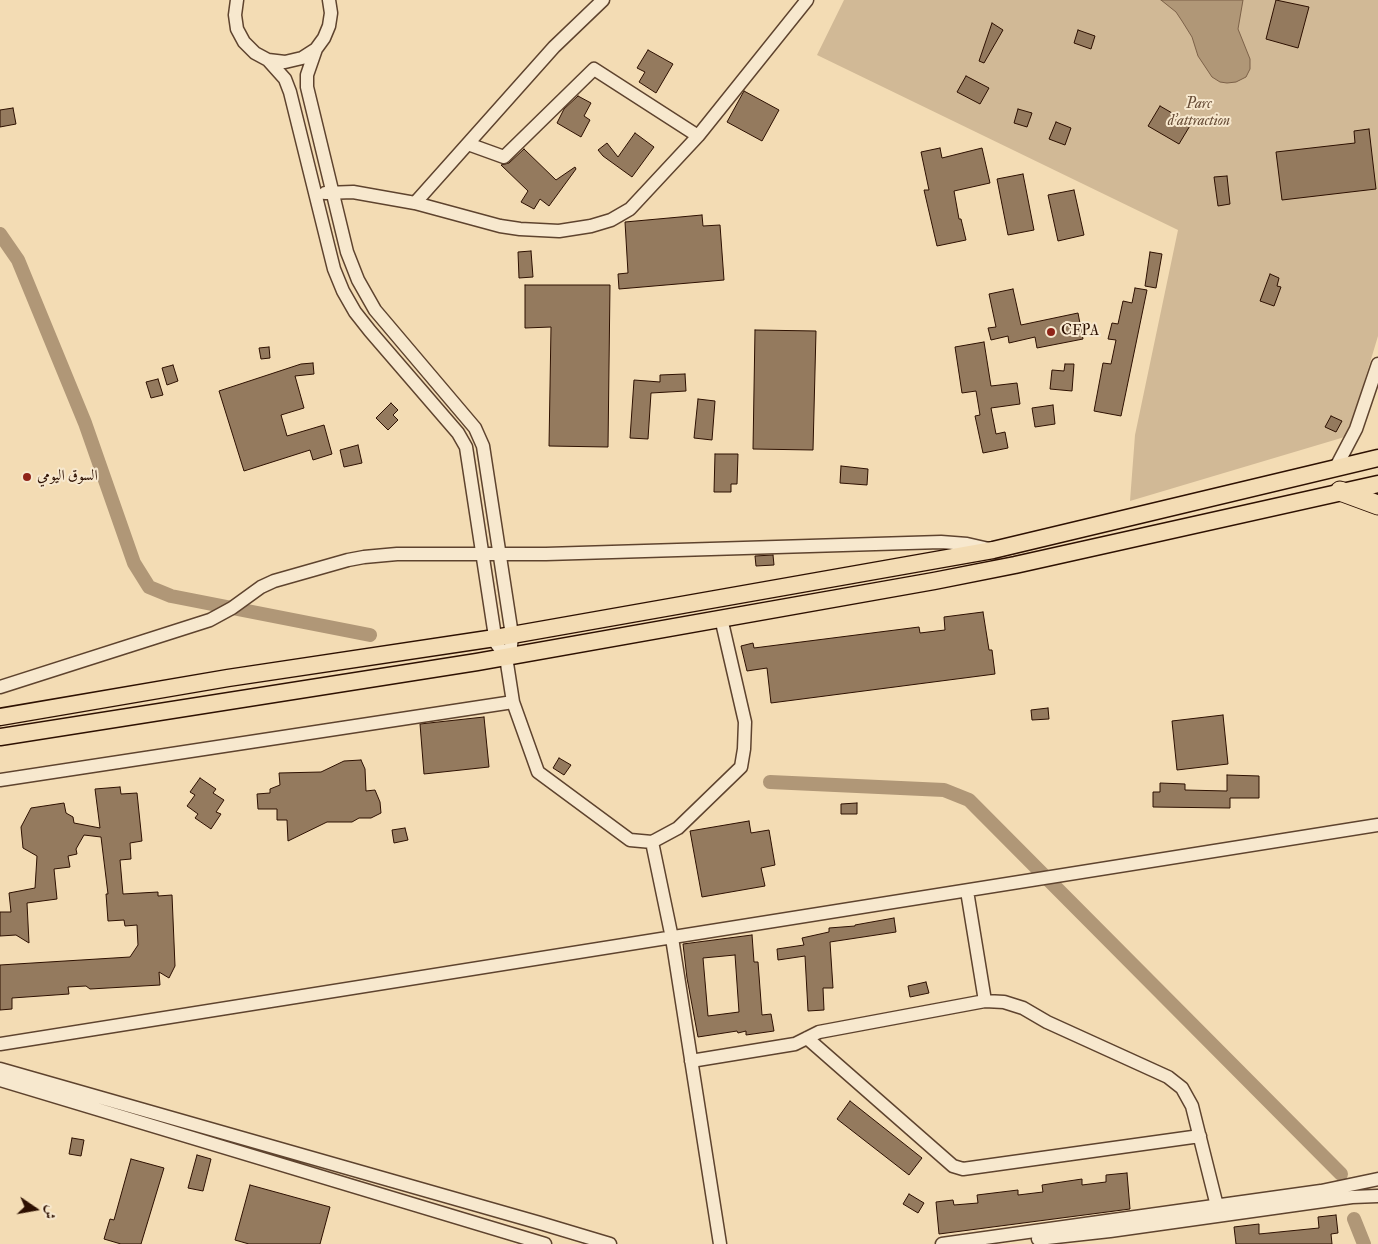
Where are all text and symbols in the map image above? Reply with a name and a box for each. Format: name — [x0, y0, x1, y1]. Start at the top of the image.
park label: Parc d'attraction — [1168, 96, 1230, 131]
place label: CFPA — [1061, 323, 1099, 341]
marker: CFPA — [1045, 326, 1057, 338]
place label: السوق اليومي — [37, 468, 98, 486]
marker: السوق اليومي — [21, 471, 33, 483]
north arrow — [10, 1184, 60, 1234]
text: ش — [40, 1204, 60, 1221]

